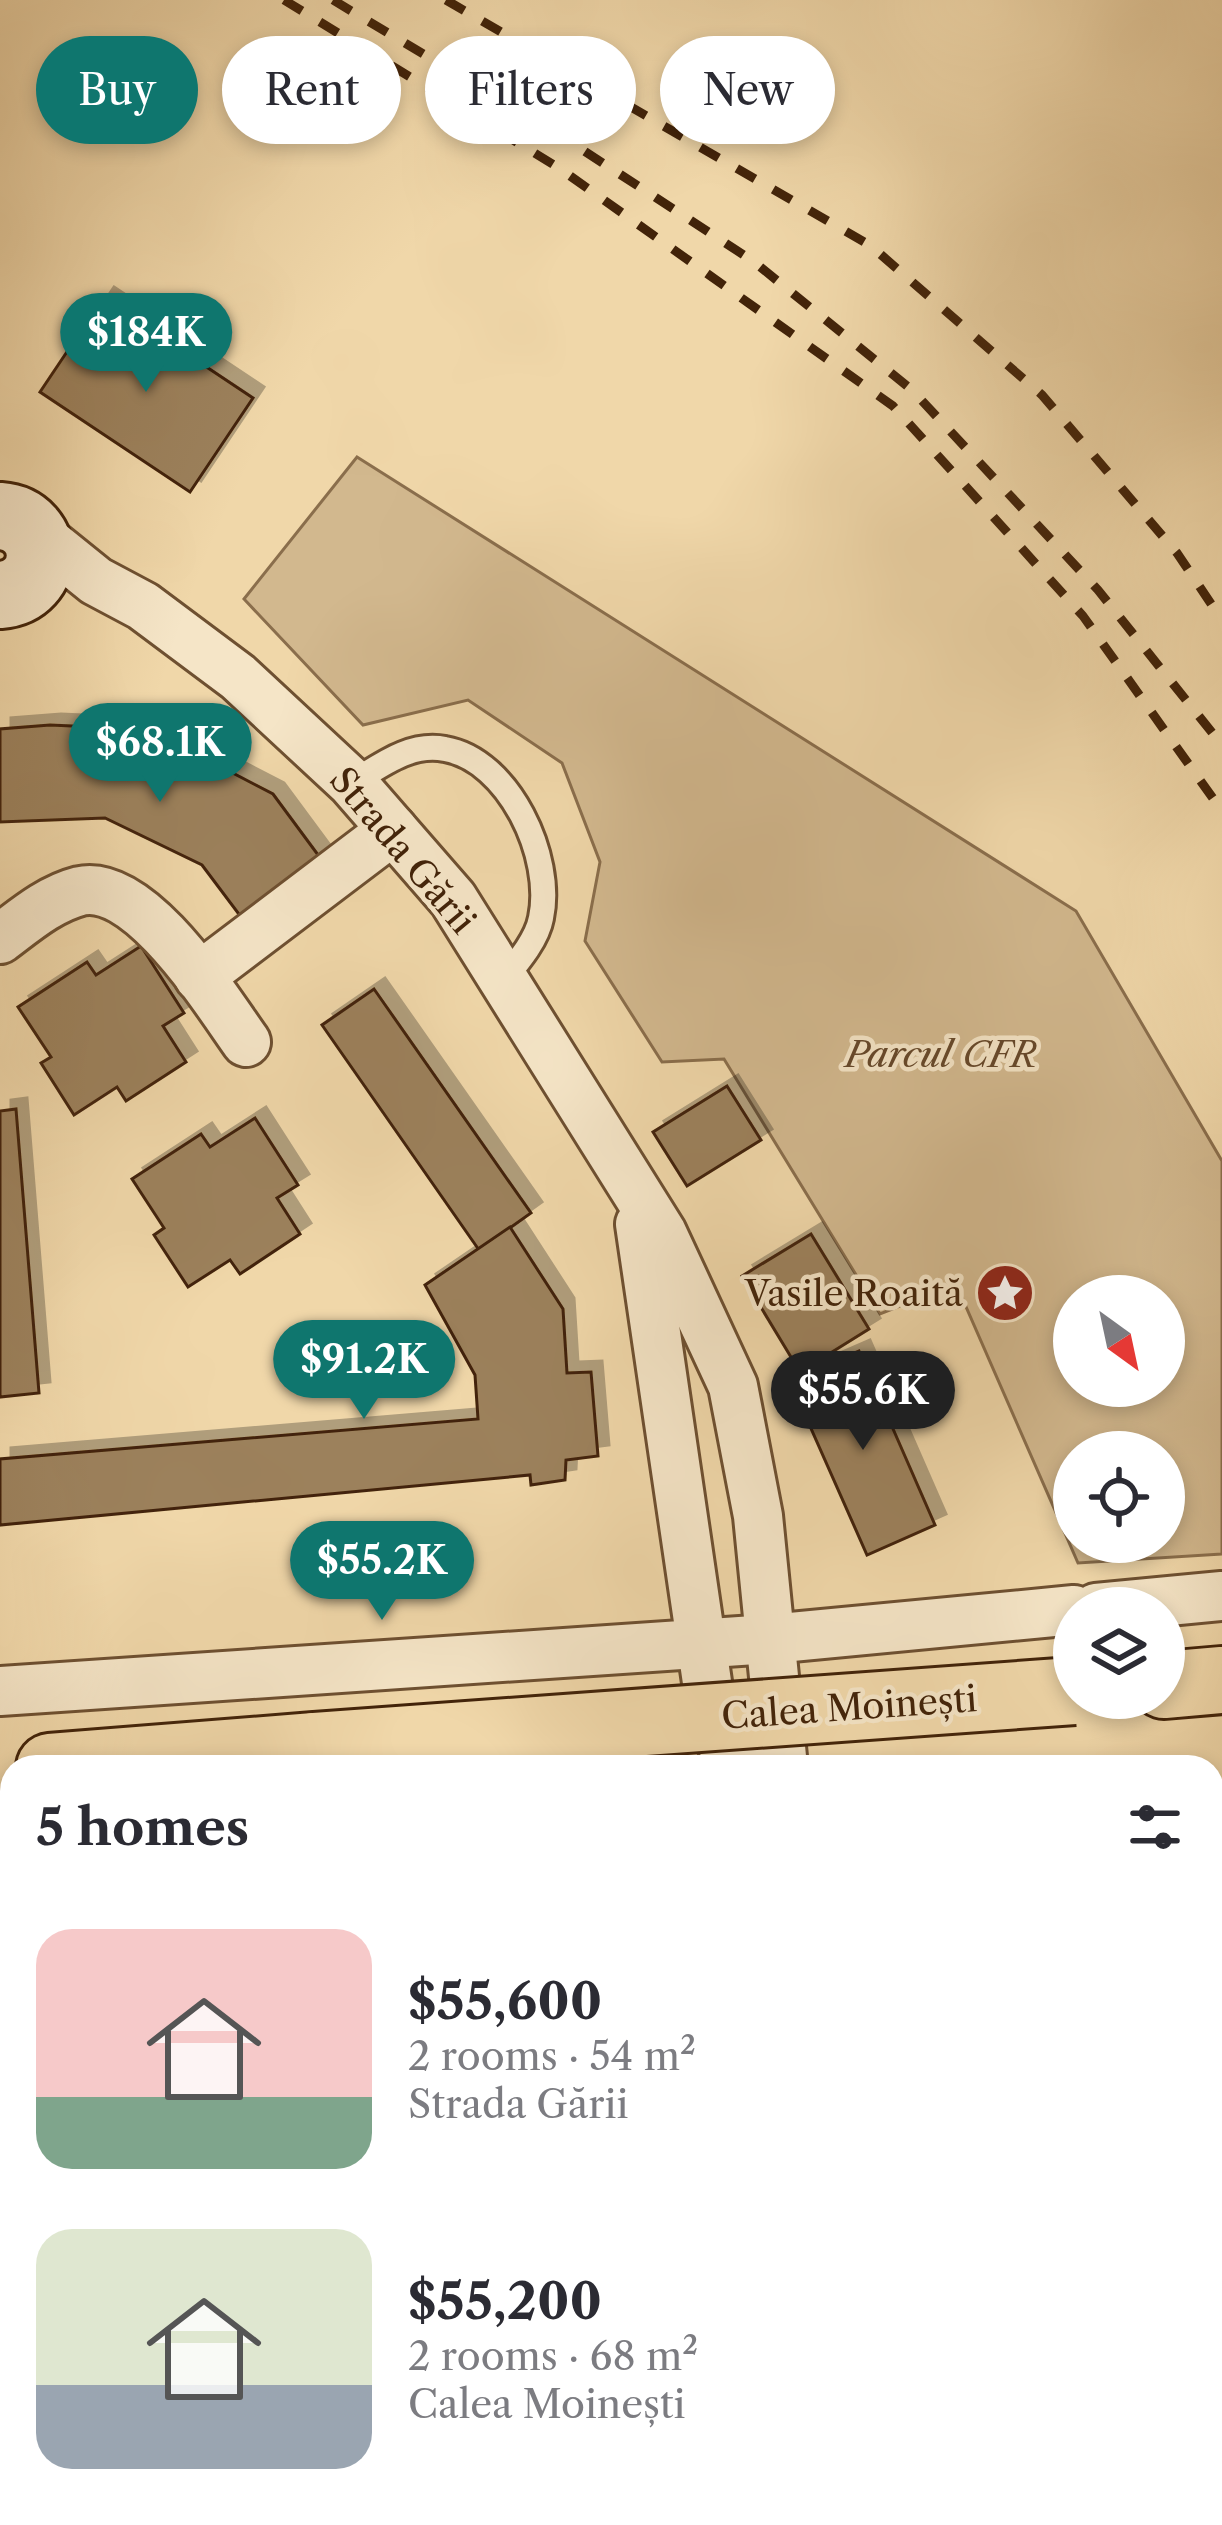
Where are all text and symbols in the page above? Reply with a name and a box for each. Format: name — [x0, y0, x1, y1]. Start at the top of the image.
chip: Buy — [36, 36, 198, 144]
chip: Rent — [222, 36, 401, 144]
chip: Filters — [425, 36, 636, 144]
chip: New — [660, 36, 835, 144]
pin: $184K — [62, 293, 230, 395]
text: $184K — [87, 308, 205, 356]
pin: $68.1K — [62, 703, 258, 805]
text: $68.1K — [96, 718, 224, 766]
street label: Strada Gării — [321, 758, 485, 942]
park label: Parcul CFR — [842, 1032, 1037, 1076]
place icon: Vasile Roaită — [974, 1262, 1036, 1324]
place label: Vasile Roaită — [743, 1271, 963, 1315]
north arrow — [1053, 1275, 1185, 1407]
map controls — [1053, 1275, 1185, 1719]
pin: $91.2K — [266, 1320, 462, 1422]
text: $91.2K — [300, 1335, 428, 1383]
pin: $55.6K — [765, 1351, 961, 1453]
text: $55.6K — [798, 1366, 928, 1414]
button: locate — [1053, 1431, 1185, 1563]
pin: $55.2K — [284, 1521, 480, 1623]
text: $55.2K — [317, 1536, 447, 1584]
button: layers — [1053, 1587, 1185, 1719]
street label: Calea Moinești — [720, 1676, 978, 1738]
icon: filters — [1122, 1794, 1188, 1860]
text: 5 homes — [36, 1796, 249, 1858]
text: $55,600 — [408, 1970, 602, 2032]
icon: home — [132, 1977, 276, 2121]
text: 2 rooms · 54 m² — [408, 2032, 696, 2080]
text: Strada Gării — [408, 2080, 628, 2128]
text: $55,200 — [408, 2270, 602, 2332]
icon: home — [132, 2277, 276, 2421]
text: 2 rooms · 68 m² — [408, 2332, 698, 2380]
text: Calea Moinești — [408, 2380, 685, 2428]

